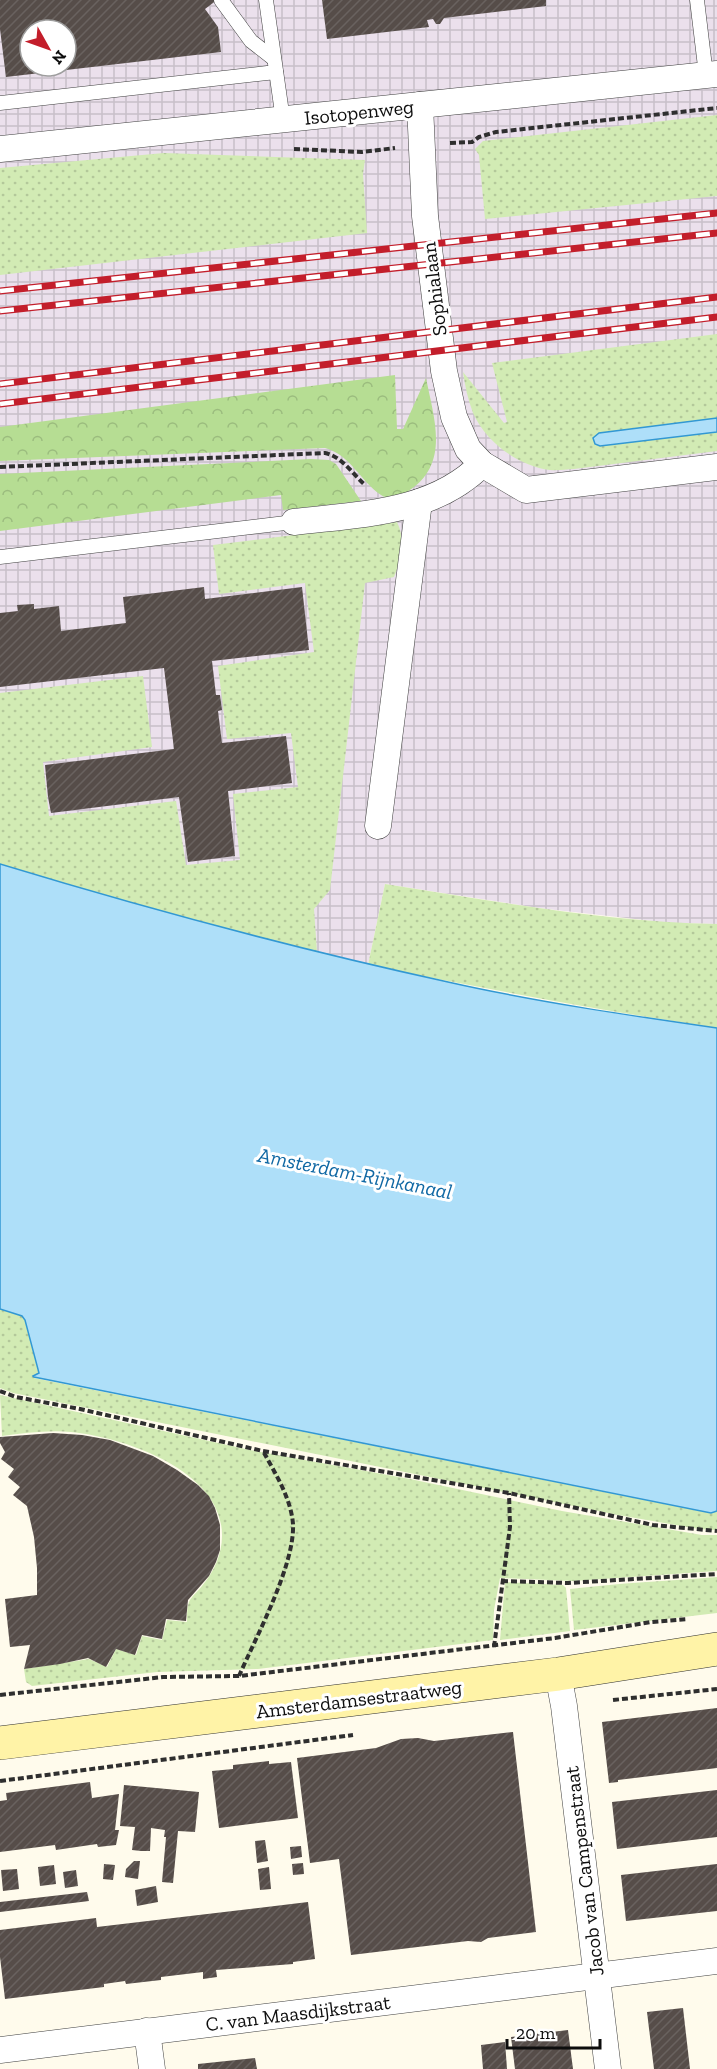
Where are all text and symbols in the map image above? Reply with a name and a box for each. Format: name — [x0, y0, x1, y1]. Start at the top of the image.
north arrow — [18, 18, 78, 78]
text: N — [48, 47, 70, 68]
street label: Isotopenweg — [303, 94, 415, 130]
street label: Sophialaan — [416, 240, 452, 337]
water label: Amsterdam-Rijnkanaal — [255, 1142, 454, 1204]
street label: Amsterdamsestraatweg — [255, 1674, 463, 1724]
street label: Jacob van Campenstraat — [559, 1764, 609, 1977]
street label: C. van Maasdijkstraat — [204, 1990, 392, 2036]
scale bar — [507, 2012, 600, 2050]
text: 20 m — [516, 2022, 556, 2044]

